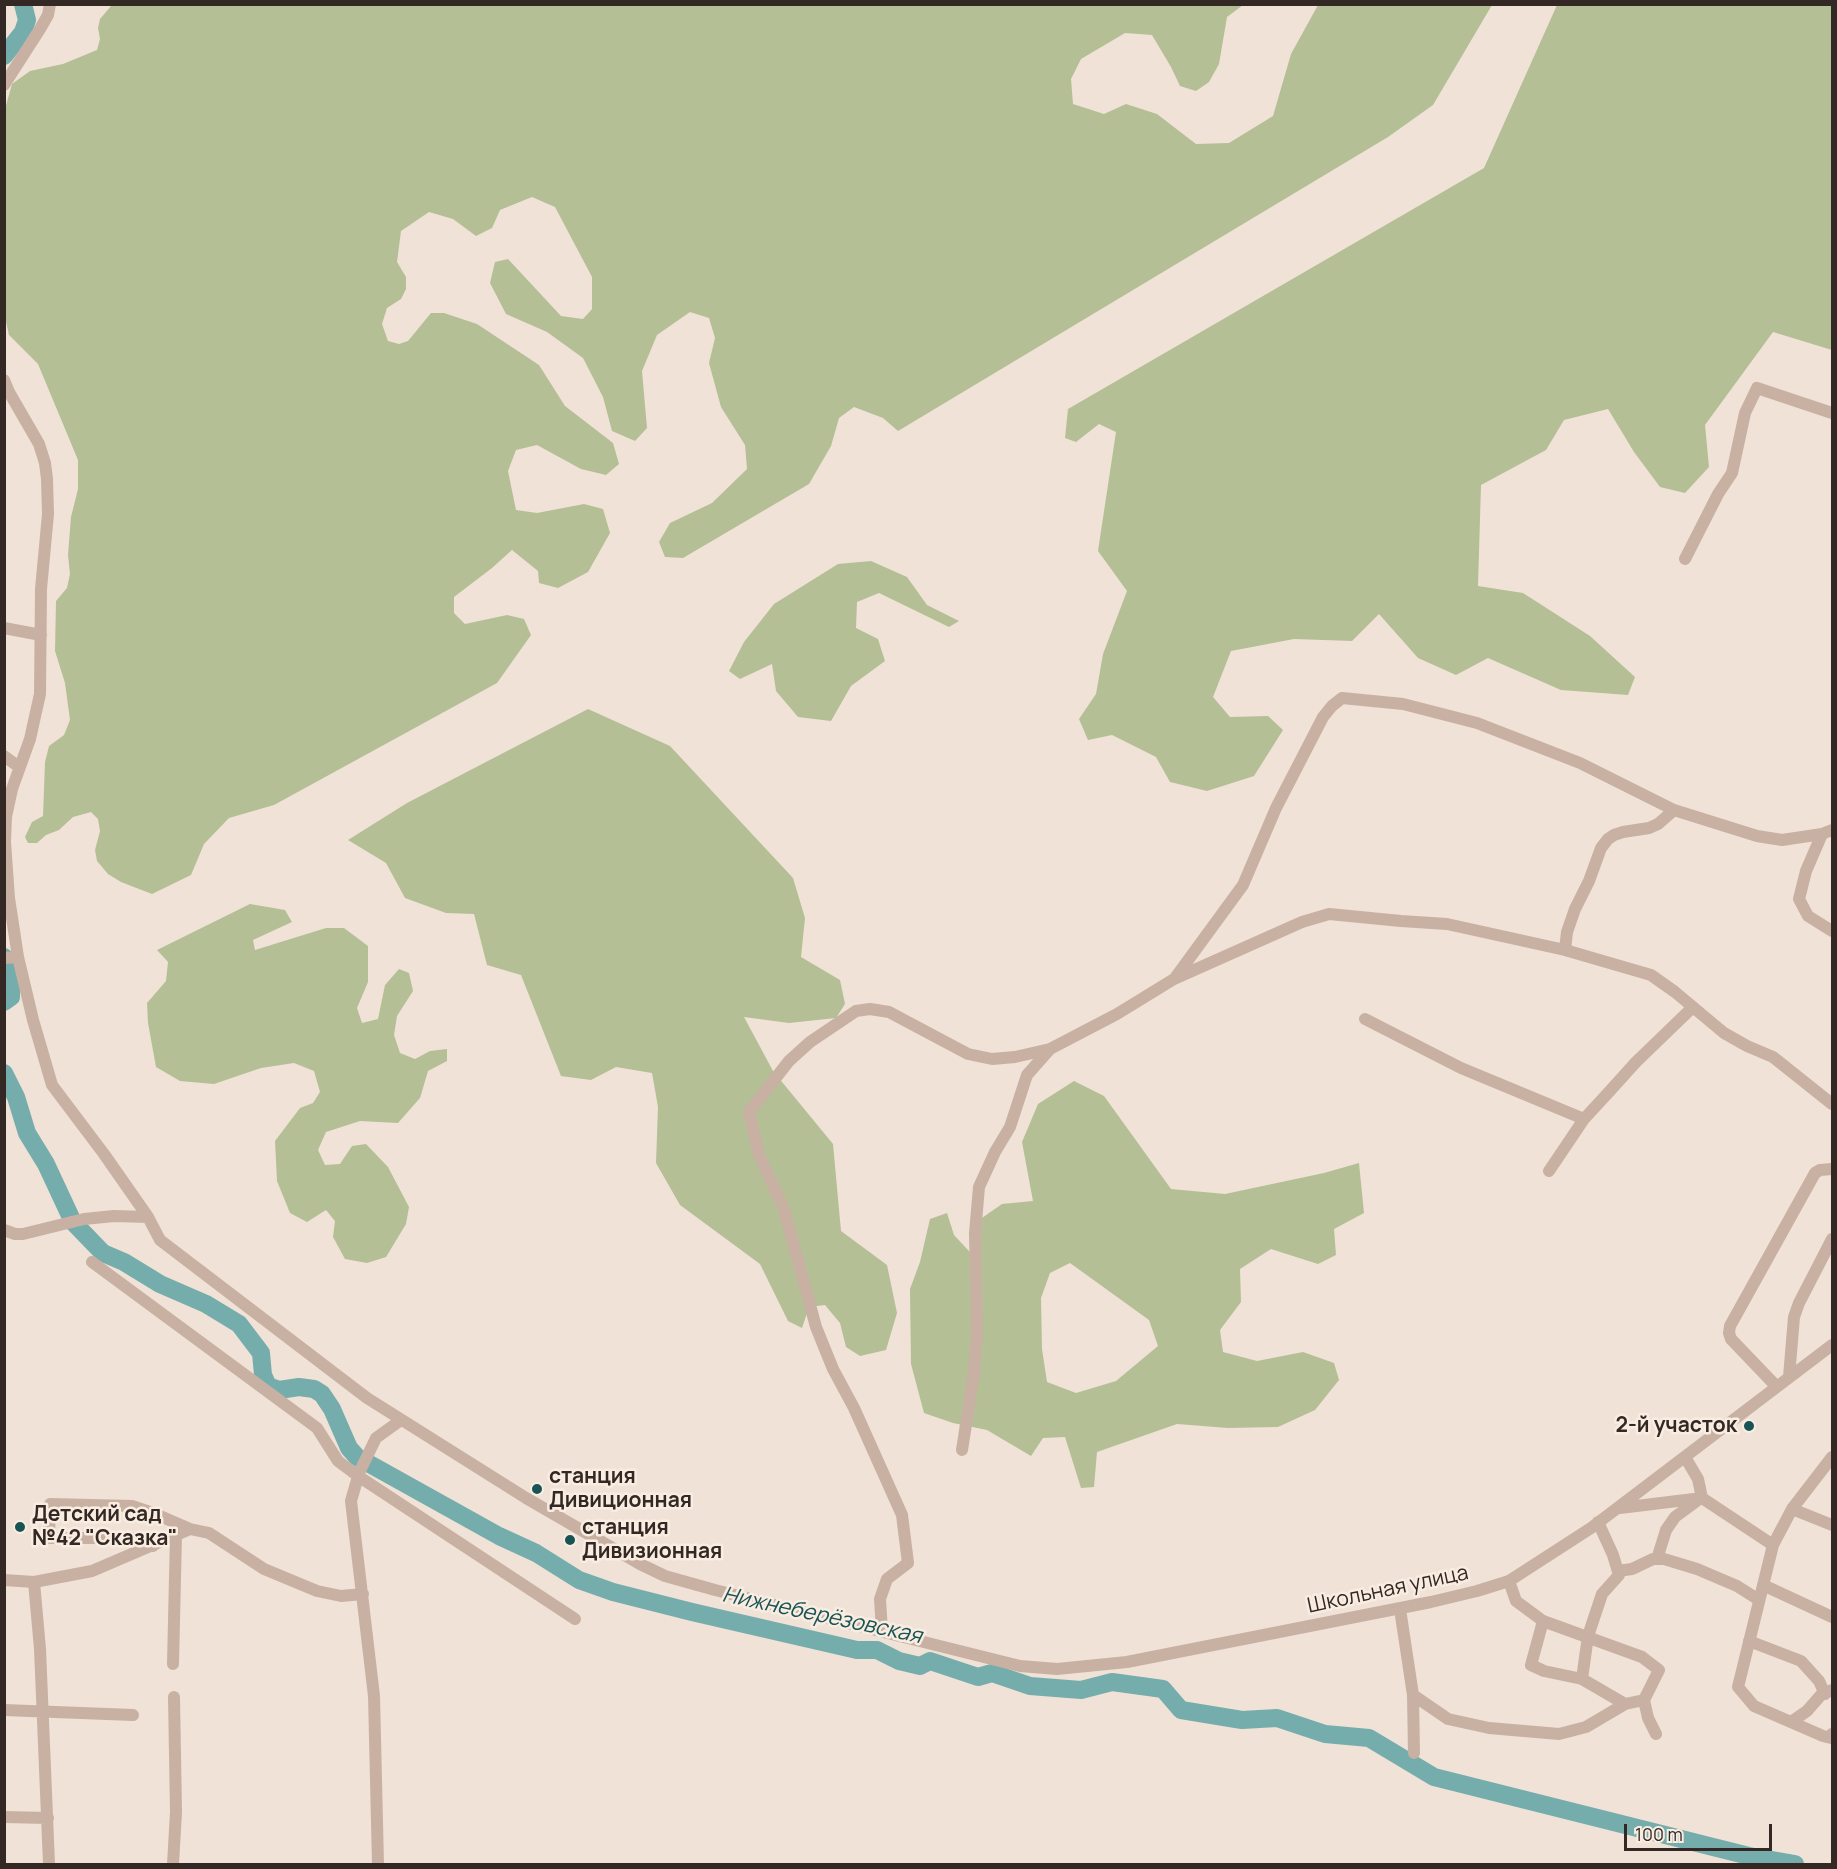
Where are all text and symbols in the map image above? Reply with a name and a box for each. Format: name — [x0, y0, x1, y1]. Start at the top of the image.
place label: 2-й участок — [1616, 1413, 1737, 1439]
marker: 2-й участок — [1742, 1419, 1756, 1433]
place label: станция Дивиционная — [549, 1464, 692, 1514]
marker: станция Дивиционная — [530, 1482, 544, 1496]
place label: Детский сад №42 "Сказка" — [32, 1502, 178, 1552]
place label: станция Дивизионная — [582, 1515, 722, 1565]
marker: Детский сад №42 "Сказка" — [13, 1520, 27, 1534]
marker: станция Дивизионная — [563, 1533, 577, 1547]
street label: Школьная улица — [1305, 1561, 1471, 1619]
water label: Нижнеберёзовская — [720, 1582, 924, 1650]
scale bar — [1627, 1812, 1776, 1850]
text: 100 m — [1635, 1822, 1683, 1846]

